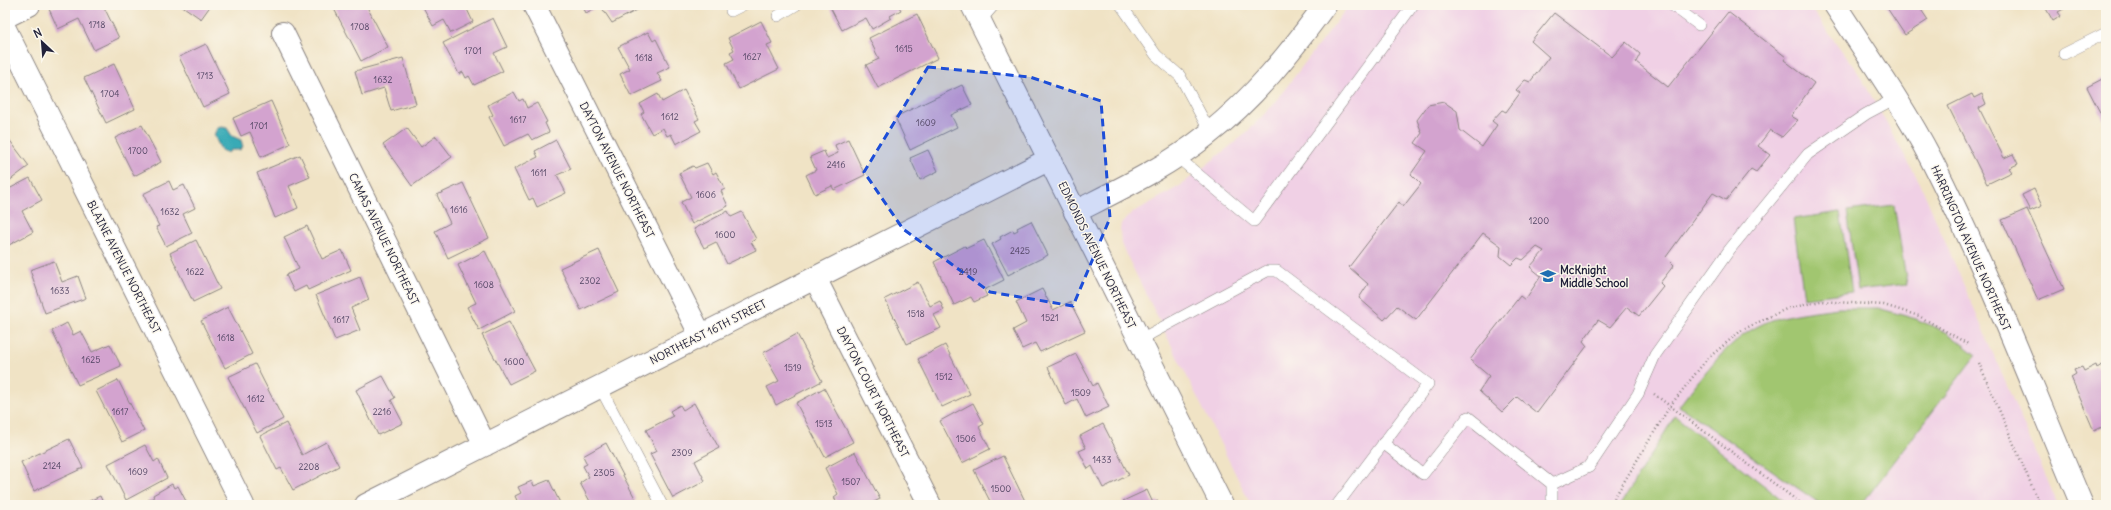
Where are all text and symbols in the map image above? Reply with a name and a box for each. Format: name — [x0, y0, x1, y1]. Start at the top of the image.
house number: 1718 — [89, 19, 105, 30]
house number: 1708 — [350, 21, 370, 32]
north arrow — [22, 22, 62, 62]
text: N — [31, 25, 44, 41]
house number: 1615 — [895, 43, 913, 54]
house number: 1701 — [464, 45, 482, 56]
house number: 1627 — [743, 51, 762, 62]
house number: 1618 — [635, 52, 653, 63]
house number: 1713 — [197, 70, 213, 81]
house number: 1632 — [374, 74, 392, 85]
house number: 1704 — [100, 88, 120, 99]
street label: DAYTON AVENUE NORTHEAST — [577, 100, 658, 241]
house number: 1612 — [661, 111, 679, 122]
house number: 1617 — [510, 114, 527, 125]
house number: 1609 — [916, 117, 936, 128]
house number: 1701 — [250, 120, 268, 131]
house number: 1700 — [128, 145, 148, 156]
house number: 2416 — [827, 159, 845, 170]
street label: HARRINGTON AVENUE NORTHEAST — [1928, 163, 2014, 333]
house number: 1611 — [531, 167, 547, 178]
street label: CAMAS AVENUE NORTHEAST — [346, 171, 422, 308]
street label: EDMONDS AVENUE NORTHEAST — [1055, 179, 1139, 331]
house number: 1606 — [696, 189, 716, 200]
street label: BLAINE AVENUE NORTHEAST — [84, 198, 164, 336]
house number: 1616 — [450, 204, 468, 215]
house number: 1632 — [161, 206, 179, 217]
house number: 1200 — [1529, 215, 1549, 226]
house number: 1600 — [715, 229, 735, 240]
house number: 2425 — [1010, 245, 1030, 256]
place label: McKnight Middle School — [1560, 263, 1628, 290]
house number: 1622 — [186, 266, 204, 277]
house number: 2419 — [959, 266, 977, 277]
school or university icon: McKnight Middle School — [1539, 267, 1557, 285]
house number: 2302 — [580, 275, 601, 286]
house number: 1608 — [474, 279, 494, 290]
house number: 1633 — [51, 285, 70, 296]
street label: NORTHEAST 16TH STREET — [647, 296, 769, 368]
house number: 1518 — [907, 308, 925, 319]
house number: 1521 — [1041, 312, 1059, 323]
house number: 1617 — [333, 314, 350, 325]
street label: DAYTON COURT NORTHEAST — [834, 324, 912, 460]
house number: 1618 — [217, 332, 235, 343]
house number: 1625 — [82, 354, 100, 365]
house number: 1600 — [504, 356, 524, 367]
house number: 1519 — [784, 362, 802, 373]
house number: 1512 — [935, 371, 953, 382]
house number: 1509 — [1071, 387, 1091, 398]
house number: 1612 — [247, 393, 265, 404]
house number: 1617 — [112, 406, 129, 417]
house number: 2216 — [373, 406, 391, 417]
house number: 1513 — [815, 418, 833, 429]
house number: 1506 — [956, 433, 976, 444]
house number: 2309 — [671, 447, 693, 458]
house number: 1433 — [1093, 454, 1112, 465]
house number: 2124 — [43, 460, 61, 471]
house number: 2208 — [299, 461, 319, 472]
house number: 1609 — [128, 466, 148, 477]
house number: 2305 — [593, 467, 615, 478]
house number: 1507 — [842, 476, 861, 487]
house number: 1500 — [991, 483, 1011, 494]

